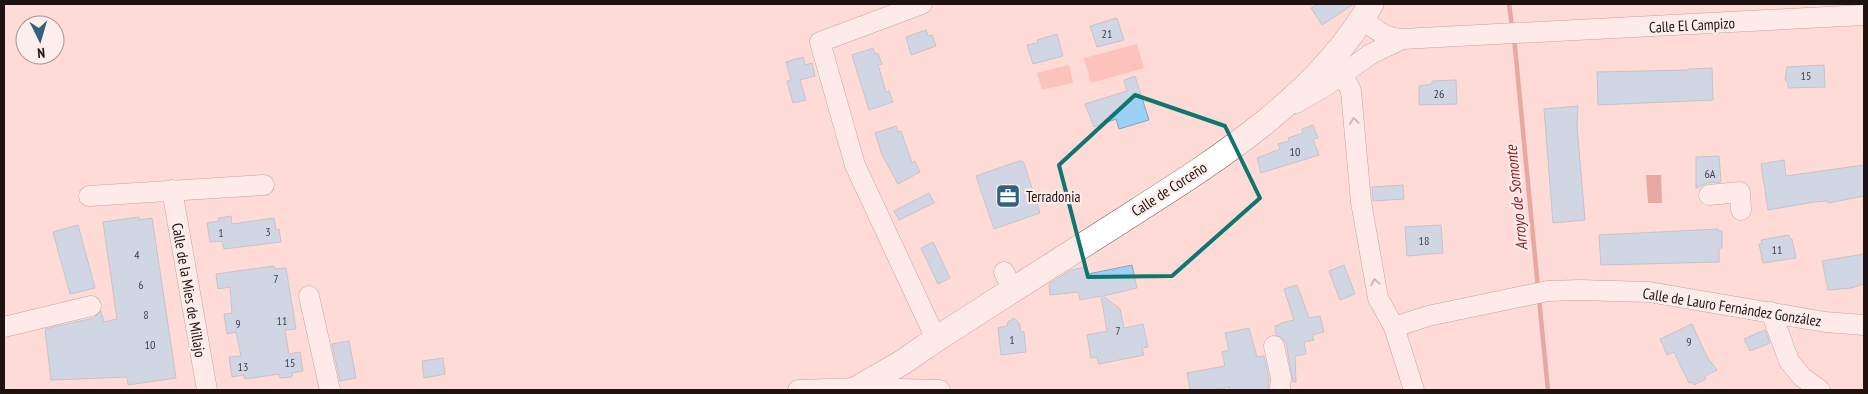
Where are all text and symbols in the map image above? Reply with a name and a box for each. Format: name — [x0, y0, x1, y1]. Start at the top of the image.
street label: Calle El Campizo — [1649, 13, 1735, 37]
north arrow — [15, 15, 65, 65]
house number: 21 — [1102, 26, 1112, 41]
text: N — [37, 44, 46, 62]
house number: 15 — [1801, 68, 1811, 83]
house number: 26 — [1434, 86, 1444, 101]
one-way arrow — [1349, 117, 1360, 125]
water label: Arroyo de Somonte — [1500, 143, 1531, 251]
house number: 10 — [1290, 144, 1300, 159]
street label: Calle de Corceño — [1128, 158, 1210, 220]
house number: 6A — [1704, 166, 1716, 181]
office icon: Terradonia — [995, 183, 1021, 209]
place label: Terradonia — [1026, 187, 1080, 206]
street label: Calle de la Mies de Millajo — [168, 221, 210, 359]
house number: 3 — [265, 224, 271, 239]
house number: 1 — [218, 225, 224, 240]
house number: 18 — [1419, 233, 1429, 248]
house number: 11 — [1772, 242, 1782, 257]
house number: 4 — [134, 247, 140, 262]
house number: 7 — [273, 271, 279, 286]
house number: 6 — [138, 277, 144, 292]
one-way arrow — [1371, 278, 1381, 286]
street label: Calle de Lauro Fernández González — [1641, 283, 1823, 331]
house number: 8 — [143, 307, 149, 322]
house number: 11 — [277, 313, 287, 328]
house number: 9 — [235, 316, 241, 331]
house number: 7 — [1115, 323, 1121, 338]
house number: 1 — [1009, 332, 1015, 347]
house number: 9 — [1686, 334, 1692, 349]
house number: 10 — [145, 337, 155, 352]
house number: 15 — [285, 355, 295, 370]
house number: 13 — [238, 359, 248, 374]

